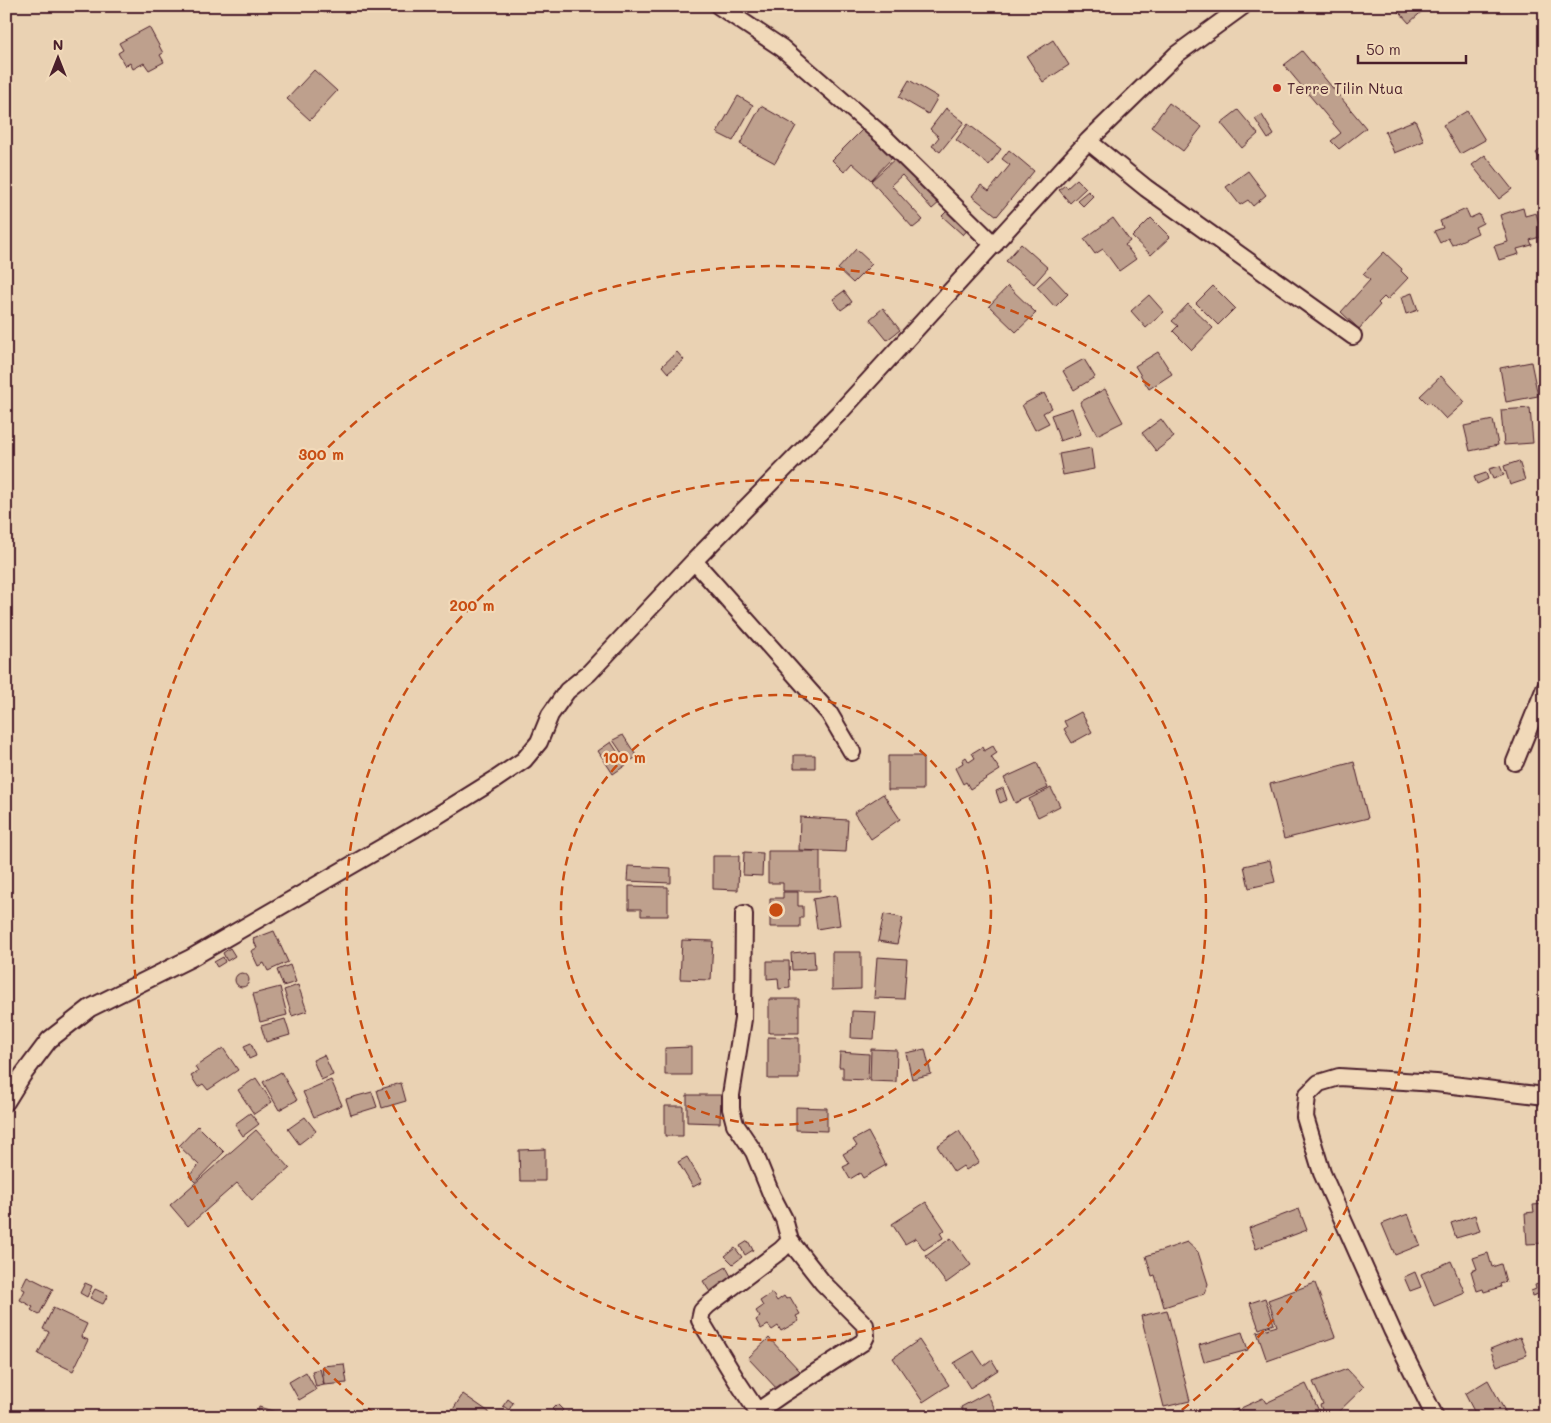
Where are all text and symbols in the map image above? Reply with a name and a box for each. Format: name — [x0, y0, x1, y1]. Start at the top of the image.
north arrow — [32, 32, 82, 82]
scale bar — [1358, 32, 1466, 64]
text: N — [53, 35, 63, 54]
text: 50 m — [1366, 39, 1401, 59]
place label: Terre Tilin Ntua — [1287, 78, 1403, 98]
marker: Terre Tilin Ntua — [1271, 82, 1283, 94]
text: 300 m — [298, 444, 344, 464]
text: 200 m — [450, 595, 495, 615]
text: 100 m — [602, 747, 646, 767]
centre of rings — [767, 901, 785, 919]

